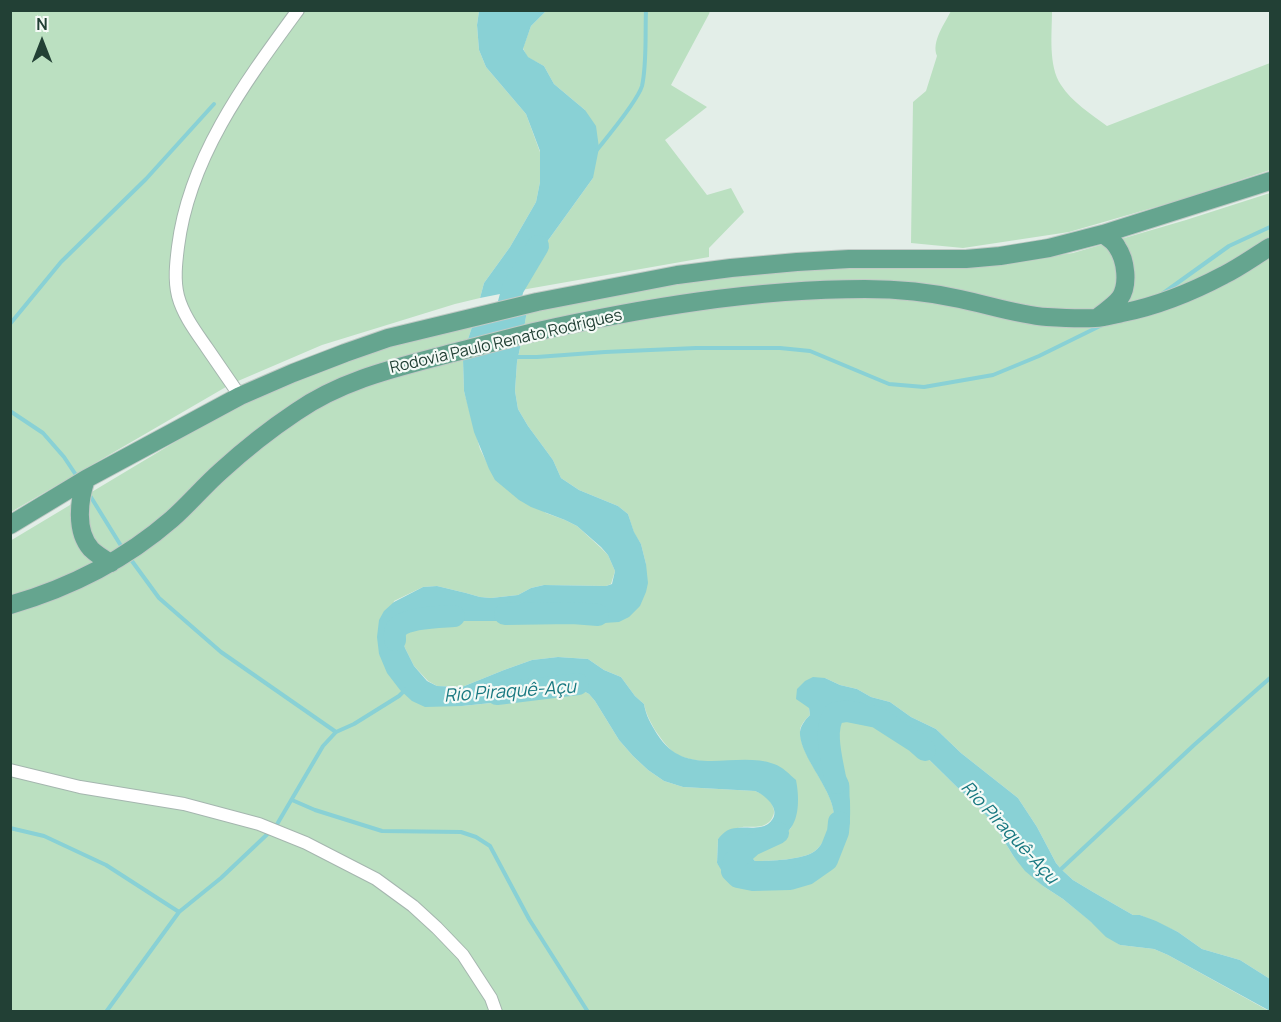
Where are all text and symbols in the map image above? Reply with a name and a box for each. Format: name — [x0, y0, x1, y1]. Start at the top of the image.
north arrow — [12, 12, 72, 72]
text: N — [36, 13, 48, 35]
street label: Rodovia Paulo Renato Rodrigues — [388, 306, 624, 378]
water label: Rio Piraquê-Açu — [443, 677, 577, 707]
water label: Rio Piraquê-Açu — [956, 777, 1062, 889]

